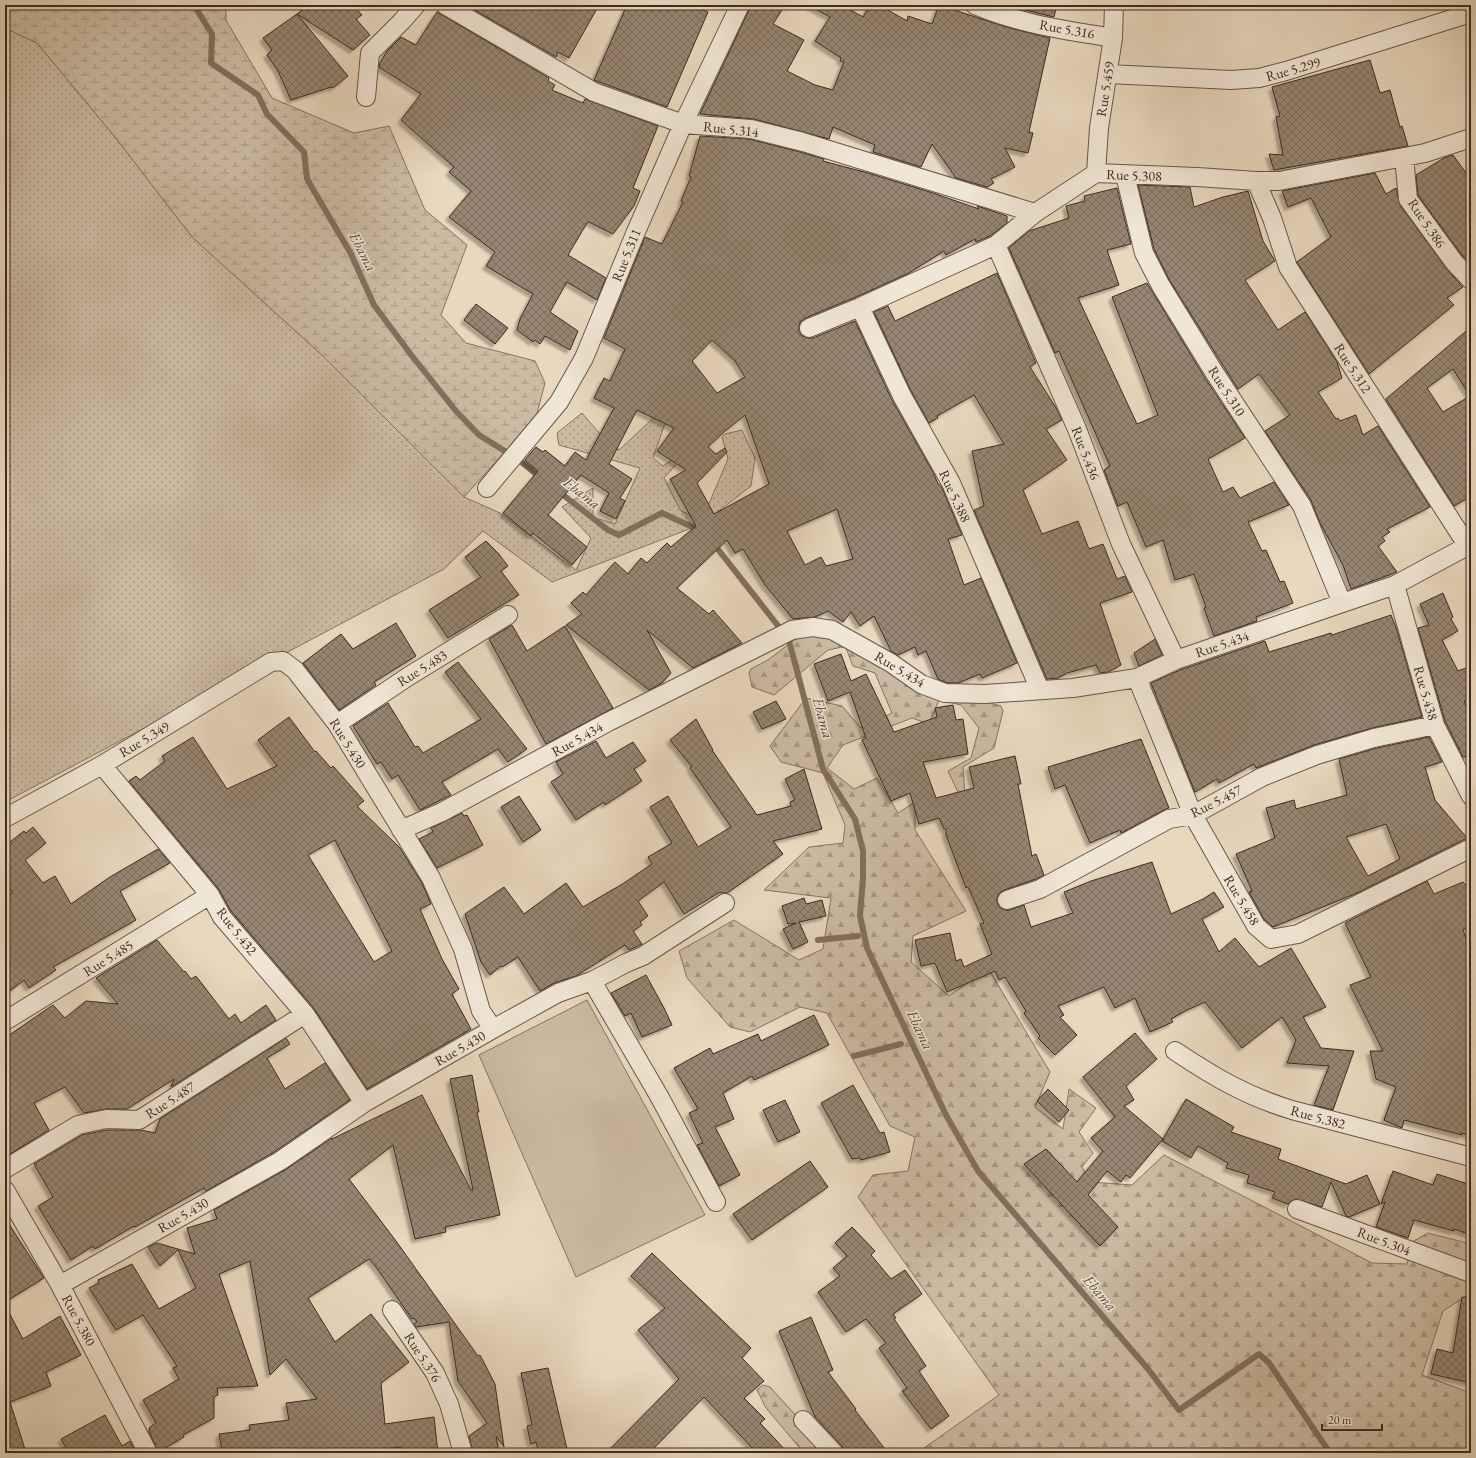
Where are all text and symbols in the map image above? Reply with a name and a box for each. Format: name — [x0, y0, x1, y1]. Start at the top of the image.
street label: Rue 5.316 — [1038, 15, 1096, 43]
street label: Rue 5.299 — [1264, 53, 1323, 85]
street label: Rue 5.459 — [1092, 60, 1118, 118]
street label: Rue 5.314 — [702, 117, 760, 141]
street label: Rue 5.308 — [1106, 165, 1162, 185]
street label: Rue 5.386 — [1404, 195, 1450, 251]
street label: Rue 5.311 — [607, 226, 645, 284]
water label: Ebama — [345, 228, 381, 275]
street label: Rue 5.312 — [1330, 340, 1376, 396]
street label: Rue 5.310 — [1204, 363, 1250, 419]
street label: Rue 5.436 — [1068, 424, 1104, 482]
street label: Rue 5.388 — [935, 467, 975, 525]
water label: Ebama — [559, 472, 605, 513]
street label: Rue 5.434 — [1193, 626, 1252, 662]
street label: Rue 5.483 — [394, 645, 451, 690]
street label: Rue 5.434 — [871, 647, 929, 691]
street label: Rue 5.438 — [1410, 664, 1442, 723]
water label: Ebama — [809, 694, 838, 740]
street label: Rue 5.430 — [326, 715, 371, 772]
street label: Rue 5.349 — [115, 717, 173, 761]
street label: Rue 5.434 — [548, 717, 606, 760]
street label: Rue 5.457 — [1187, 780, 1245, 822]
street label: Rue 5.458 — [1220, 871, 1264, 929]
street label: Rue 5.432 — [213, 903, 261, 959]
street label: Rue 5.485 — [80, 936, 136, 980]
water label: Ebama — [903, 1006, 938, 1053]
street label: Rue 5.430 — [431, 1026, 489, 1070]
street label: Rue 5.487 — [142, 1077, 198, 1123]
street label: Rue 5.382 — [1289, 1101, 1348, 1133]
street label: Rue 5.430 — [154, 1193, 212, 1237]
street label: Rue 5.304 — [1355, 1223, 1413, 1259]
water label: Ebama — [1079, 1270, 1121, 1315]
street label: Rue 5.380 — [58, 1291, 100, 1349]
street label: Rue 5.376 — [400, 1329, 446, 1385]
scale bar — [1322, 1406, 1382, 1432]
text: 20 m — [1328, 1412, 1352, 1428]

